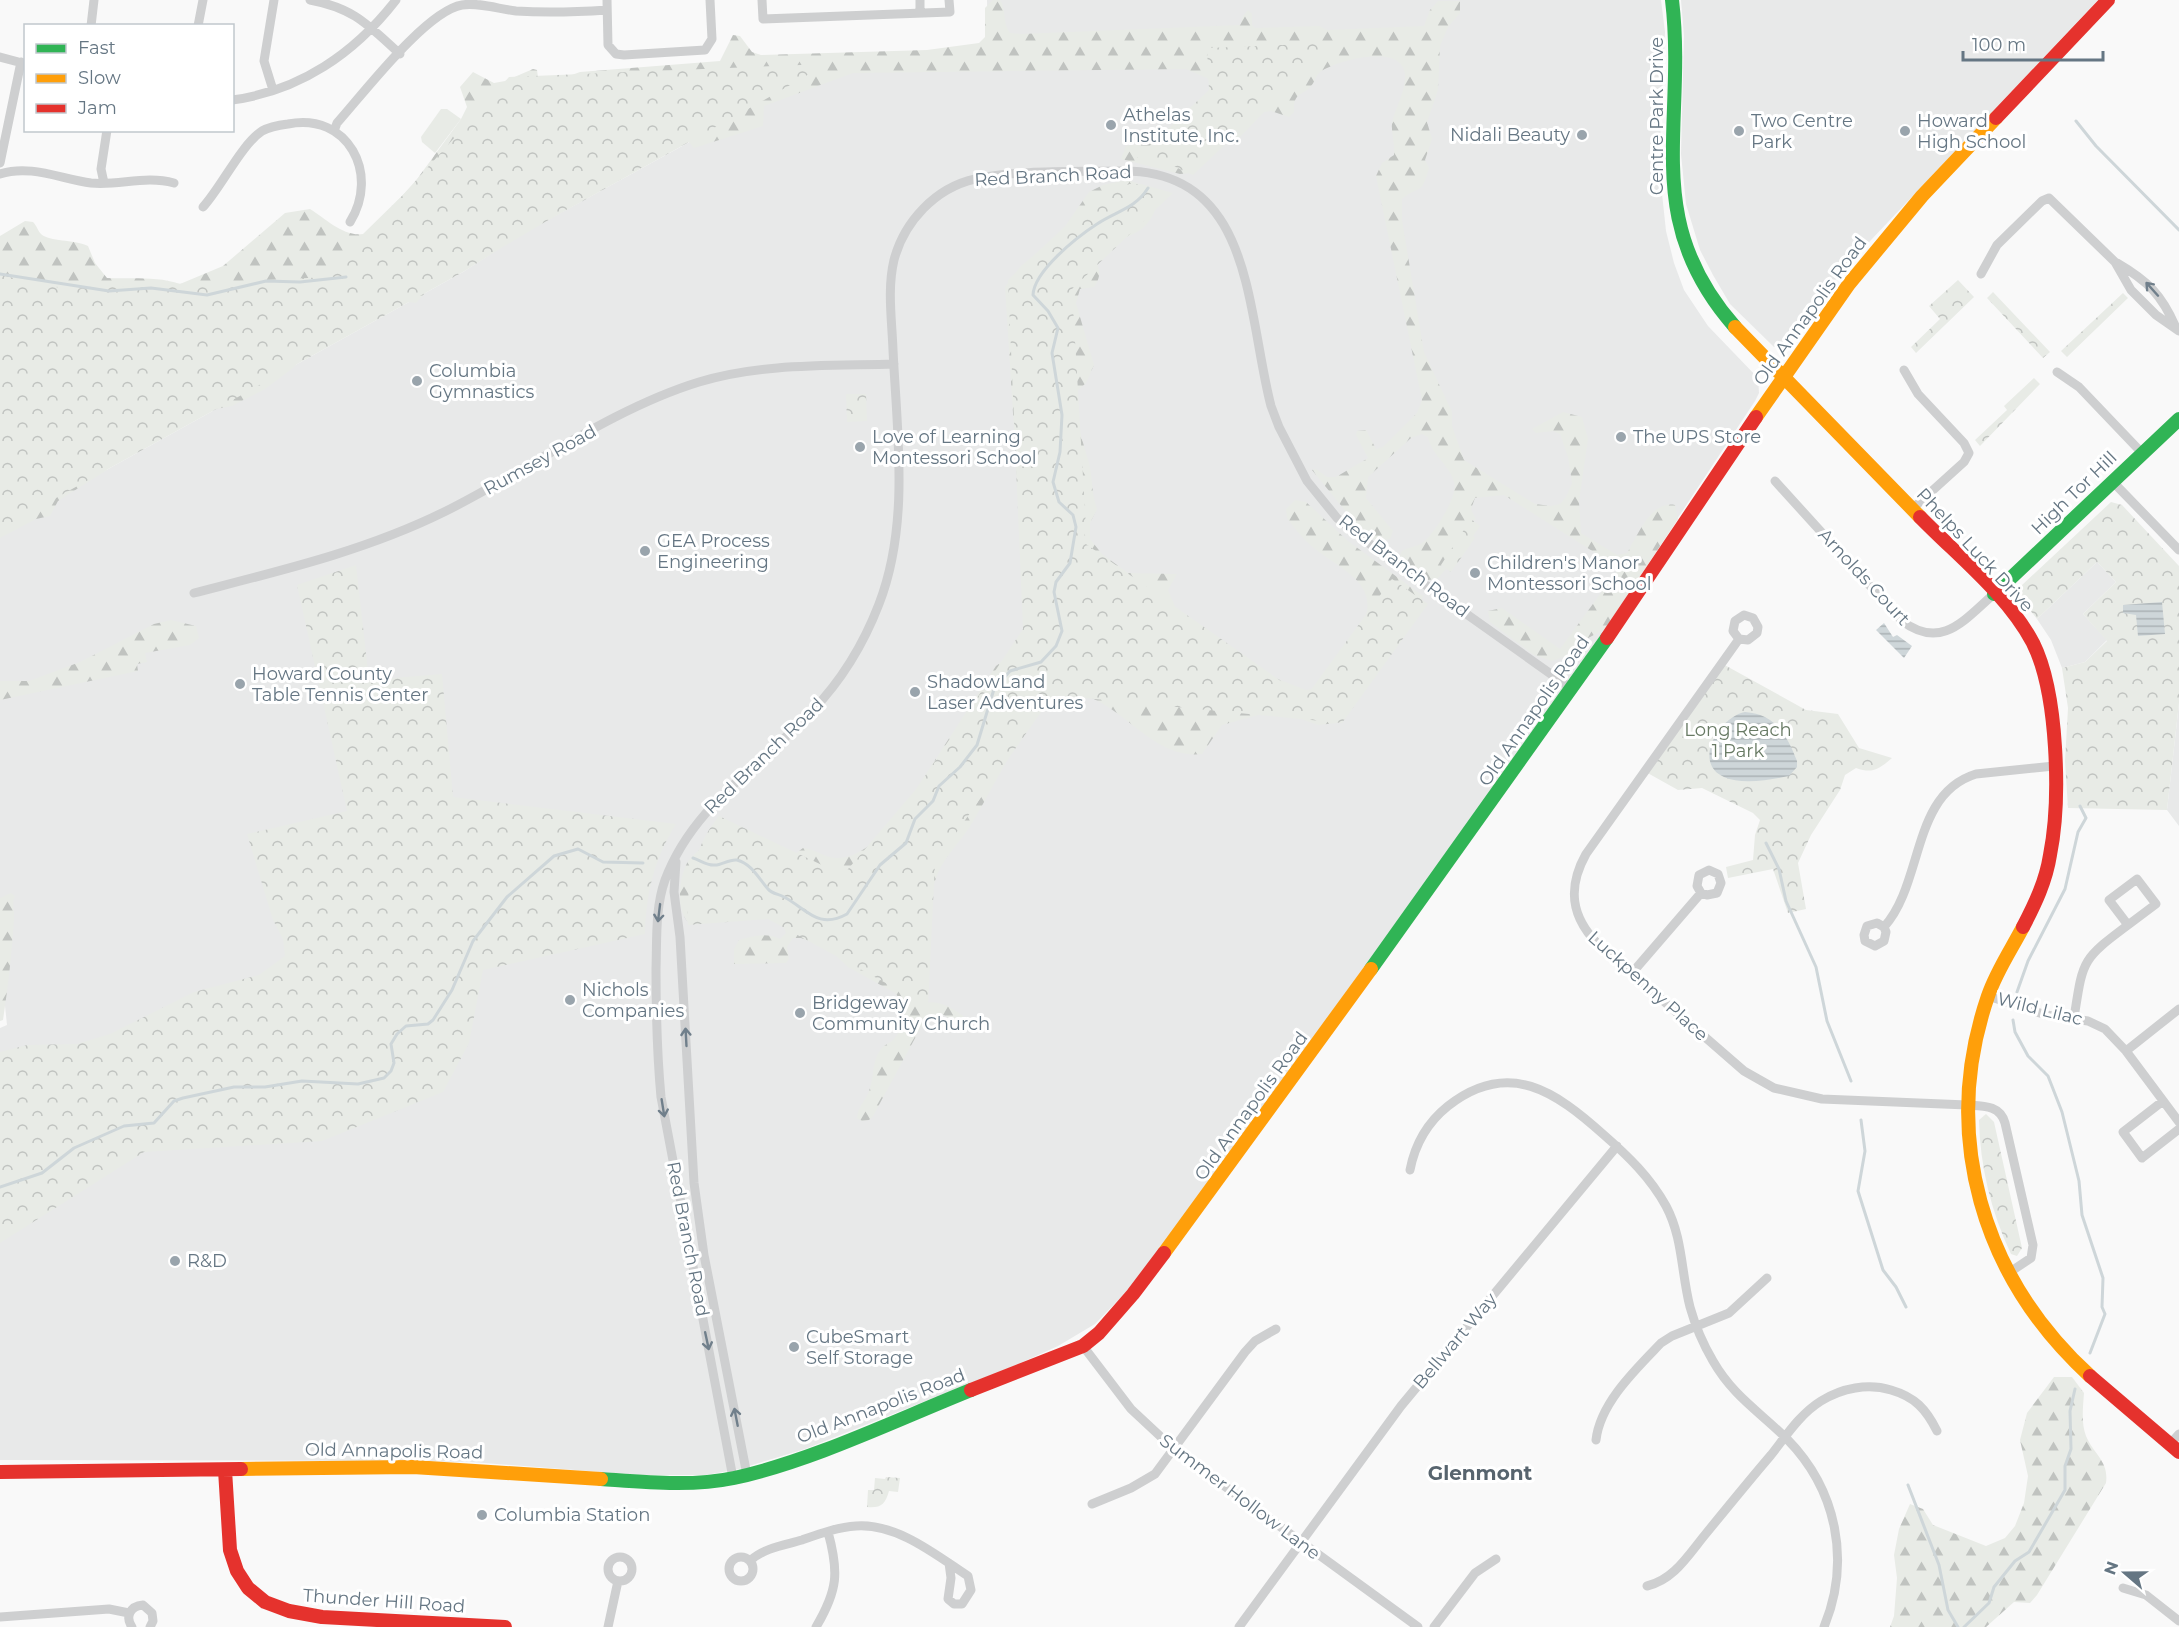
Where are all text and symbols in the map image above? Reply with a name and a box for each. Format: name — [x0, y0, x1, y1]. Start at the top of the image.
legend — [24, 24, 234, 132]
scale bar — [1963, 24, 2102, 62]
text: 100 m — [1972, 34, 2026, 56]
text: Fast — [78, 37, 116, 59]
street label: Centre Park Drive — [1646, 37, 1668, 195]
text: Slow — [78, 67, 121, 89]
text: Jam — [77, 97, 117, 119]
place label: Athelas Institute, Inc. — [1123, 104, 1239, 147]
place label: Two Centre Park — [1751, 110, 1853, 153]
place label: Howard High School — [1917, 110, 2026, 153]
marker: Athelas Institute, Inc. — [1104, 118, 1118, 132]
place label: Nidali Beauty — [1450, 124, 1570, 146]
marker: Two Centre Park — [1732, 124, 1746, 138]
marker: Howard High School — [1898, 124, 1912, 138]
marker: Nidali Beauty — [1575, 128, 1589, 142]
street label: Red Branch Road — [974, 161, 1132, 191]
street label: Old Annapolis Road — [1749, 232, 1871, 390]
one-way arrow — [2145, 282, 2159, 297]
place label: Columbia Gymnastics — [429, 360, 535, 403]
marker: Columbia Gymnastics — [410, 374, 424, 388]
street label: Rumsey Road — [480, 420, 600, 500]
place label: Love of Learning Montessori School — [872, 426, 1037, 469]
place label: The UPS Store — [1633, 426, 1761, 448]
marker: The UPS Store — [1614, 430, 1628, 444]
marker: Love of Learning Montessori School — [853, 440, 867, 454]
street label: High Tor Hill — [2027, 447, 2121, 539]
street label: Phelps Luck Drive — [1912, 483, 2038, 617]
street label: Red Branch Road — [1334, 510, 1474, 622]
street label: Arnolds Court — [1813, 524, 1915, 630]
place label: GEA Process Engineering — [657, 530, 770, 573]
marker: GEA Process Engineering — [638, 544, 652, 558]
place label: Children's Manor Montessori School — [1487, 552, 1652, 595]
marker: Children's Manor Montessori School — [1468, 566, 1482, 580]
street label: Old Annapolis Road — [1474, 632, 1594, 790]
place label: Howard County Table Tennis Center — [252, 663, 428, 706]
place label: ShadowLand Laser Adventures — [927, 671, 1084, 714]
marker: Howard County Table Tennis Center — [233, 677, 247, 691]
marker: ShadowLand Laser Adventures — [908, 685, 922, 699]
street label: Red Branch Road — [700, 693, 828, 819]
park label: Long Reach 1 Park — [1684, 719, 1792, 762]
one-way arrow — [653, 903, 664, 923]
street label: Luckpenny Place — [1583, 926, 1713, 1046]
place label: Nichols Companies — [582, 979, 684, 1022]
street label: Wild Lilac — [1995, 988, 2085, 1030]
place label: Bridgeway Community Church — [812, 992, 990, 1035]
marker: Nichols Companies — [563, 993, 577, 1007]
marker: Bridgeway Community Church — [793, 1006, 807, 1020]
street label: Old Annapolis Road — [1190, 1027, 1312, 1185]
one-way arrow — [680, 1028, 691, 1048]
one-way arrow — [658, 1098, 669, 1117]
street label: Red Branch Road — [662, 1160, 714, 1318]
place label: R&D — [187, 1250, 227, 1272]
marker: R&D — [168, 1254, 182, 1268]
street label: Bellwart Way — [1408, 1288, 1502, 1394]
place label: CubeSmart Self Storage — [806, 1326, 913, 1369]
one-way arrow — [702, 1331, 714, 1350]
marker: CubeSmart Self Storage — [787, 1340, 801, 1354]
street label: Old Annapolis Road — [794, 1364, 968, 1448]
one-way arrow — [730, 1408, 741, 1427]
street label: Summer Hollow Lane — [1155, 1429, 1325, 1565]
street label: Old Annapolis Road — [305, 1438, 483, 1464]
district label: Glenmont — [1428, 1461, 1533, 1485]
place label: Columbia Station — [494, 1504, 650, 1526]
marker: Columbia Station — [475, 1508, 489, 1522]
north arrow — [2095, 1543, 2155, 1603]
text: N — [2100, 1559, 2123, 1577]
street label: Thunder Hill Road — [302, 1584, 466, 1618]

